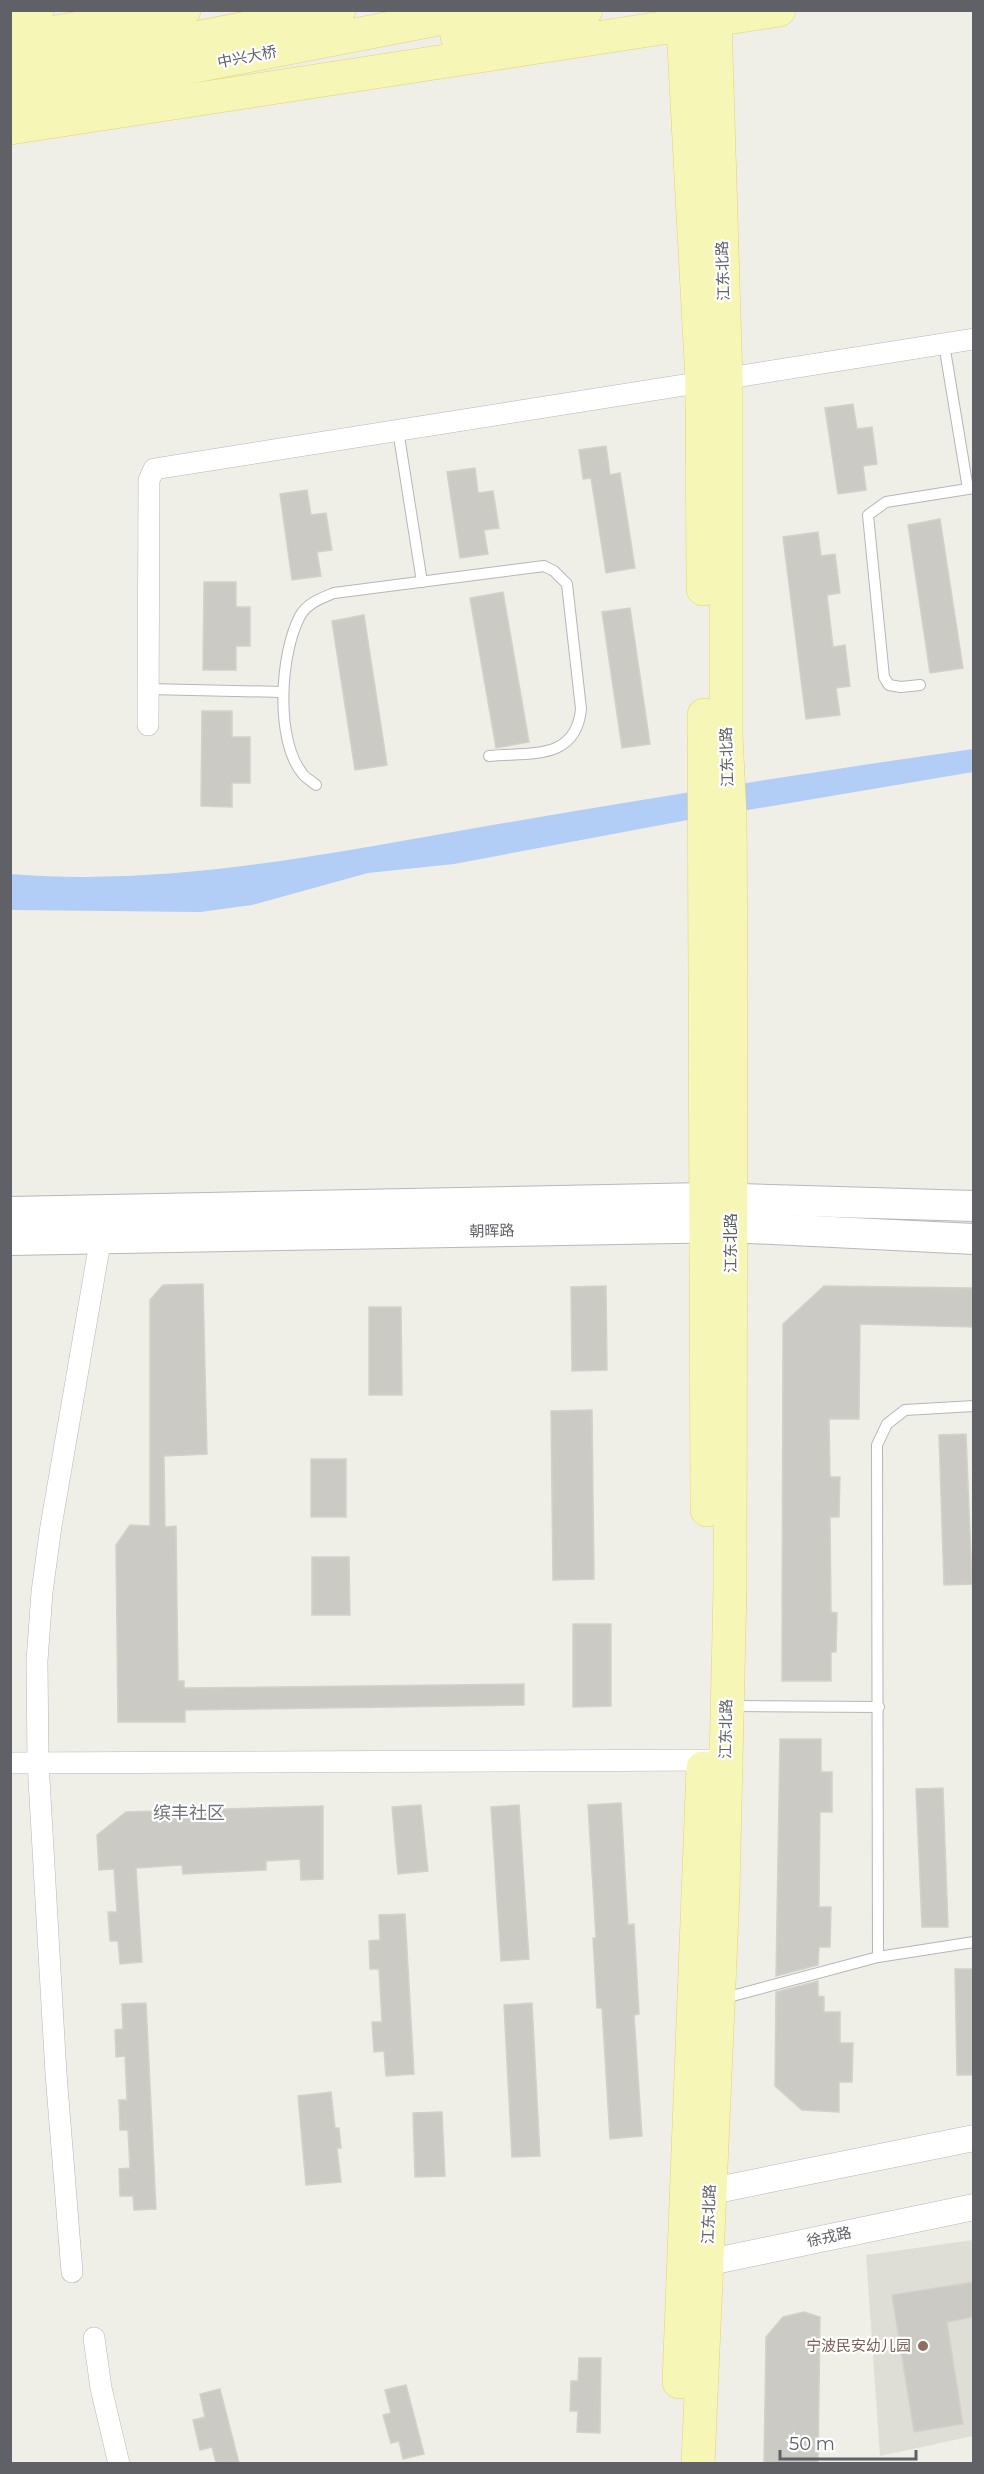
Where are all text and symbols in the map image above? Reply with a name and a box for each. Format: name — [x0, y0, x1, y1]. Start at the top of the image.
street label: 中兴大桥 — [216, 41, 278, 72]
street label: 江东北路 — [712, 241, 733, 301]
street label: 江东北路 — [716, 727, 737, 787]
street label: 江东北路 — [721, 1213, 740, 1273]
street label: 朝晖路 — [469, 1221, 515, 1240]
street label: 江东北路 — [715, 1699, 736, 1759]
district label: 缤丰社区 — [153, 1802, 225, 1824]
street label: 江东北路 — [698, 2184, 719, 2244]
street label: 徐戎路 — [805, 2223, 853, 2250]
place label: 宁波民安幼儿园 — [806, 2336, 911, 2355]
marker: 宁波民安幼儿园 — [916, 2339, 930, 2353]
scale bar — [780, 2423, 916, 2461]
text: 50 m — [789, 2433, 835, 2455]

